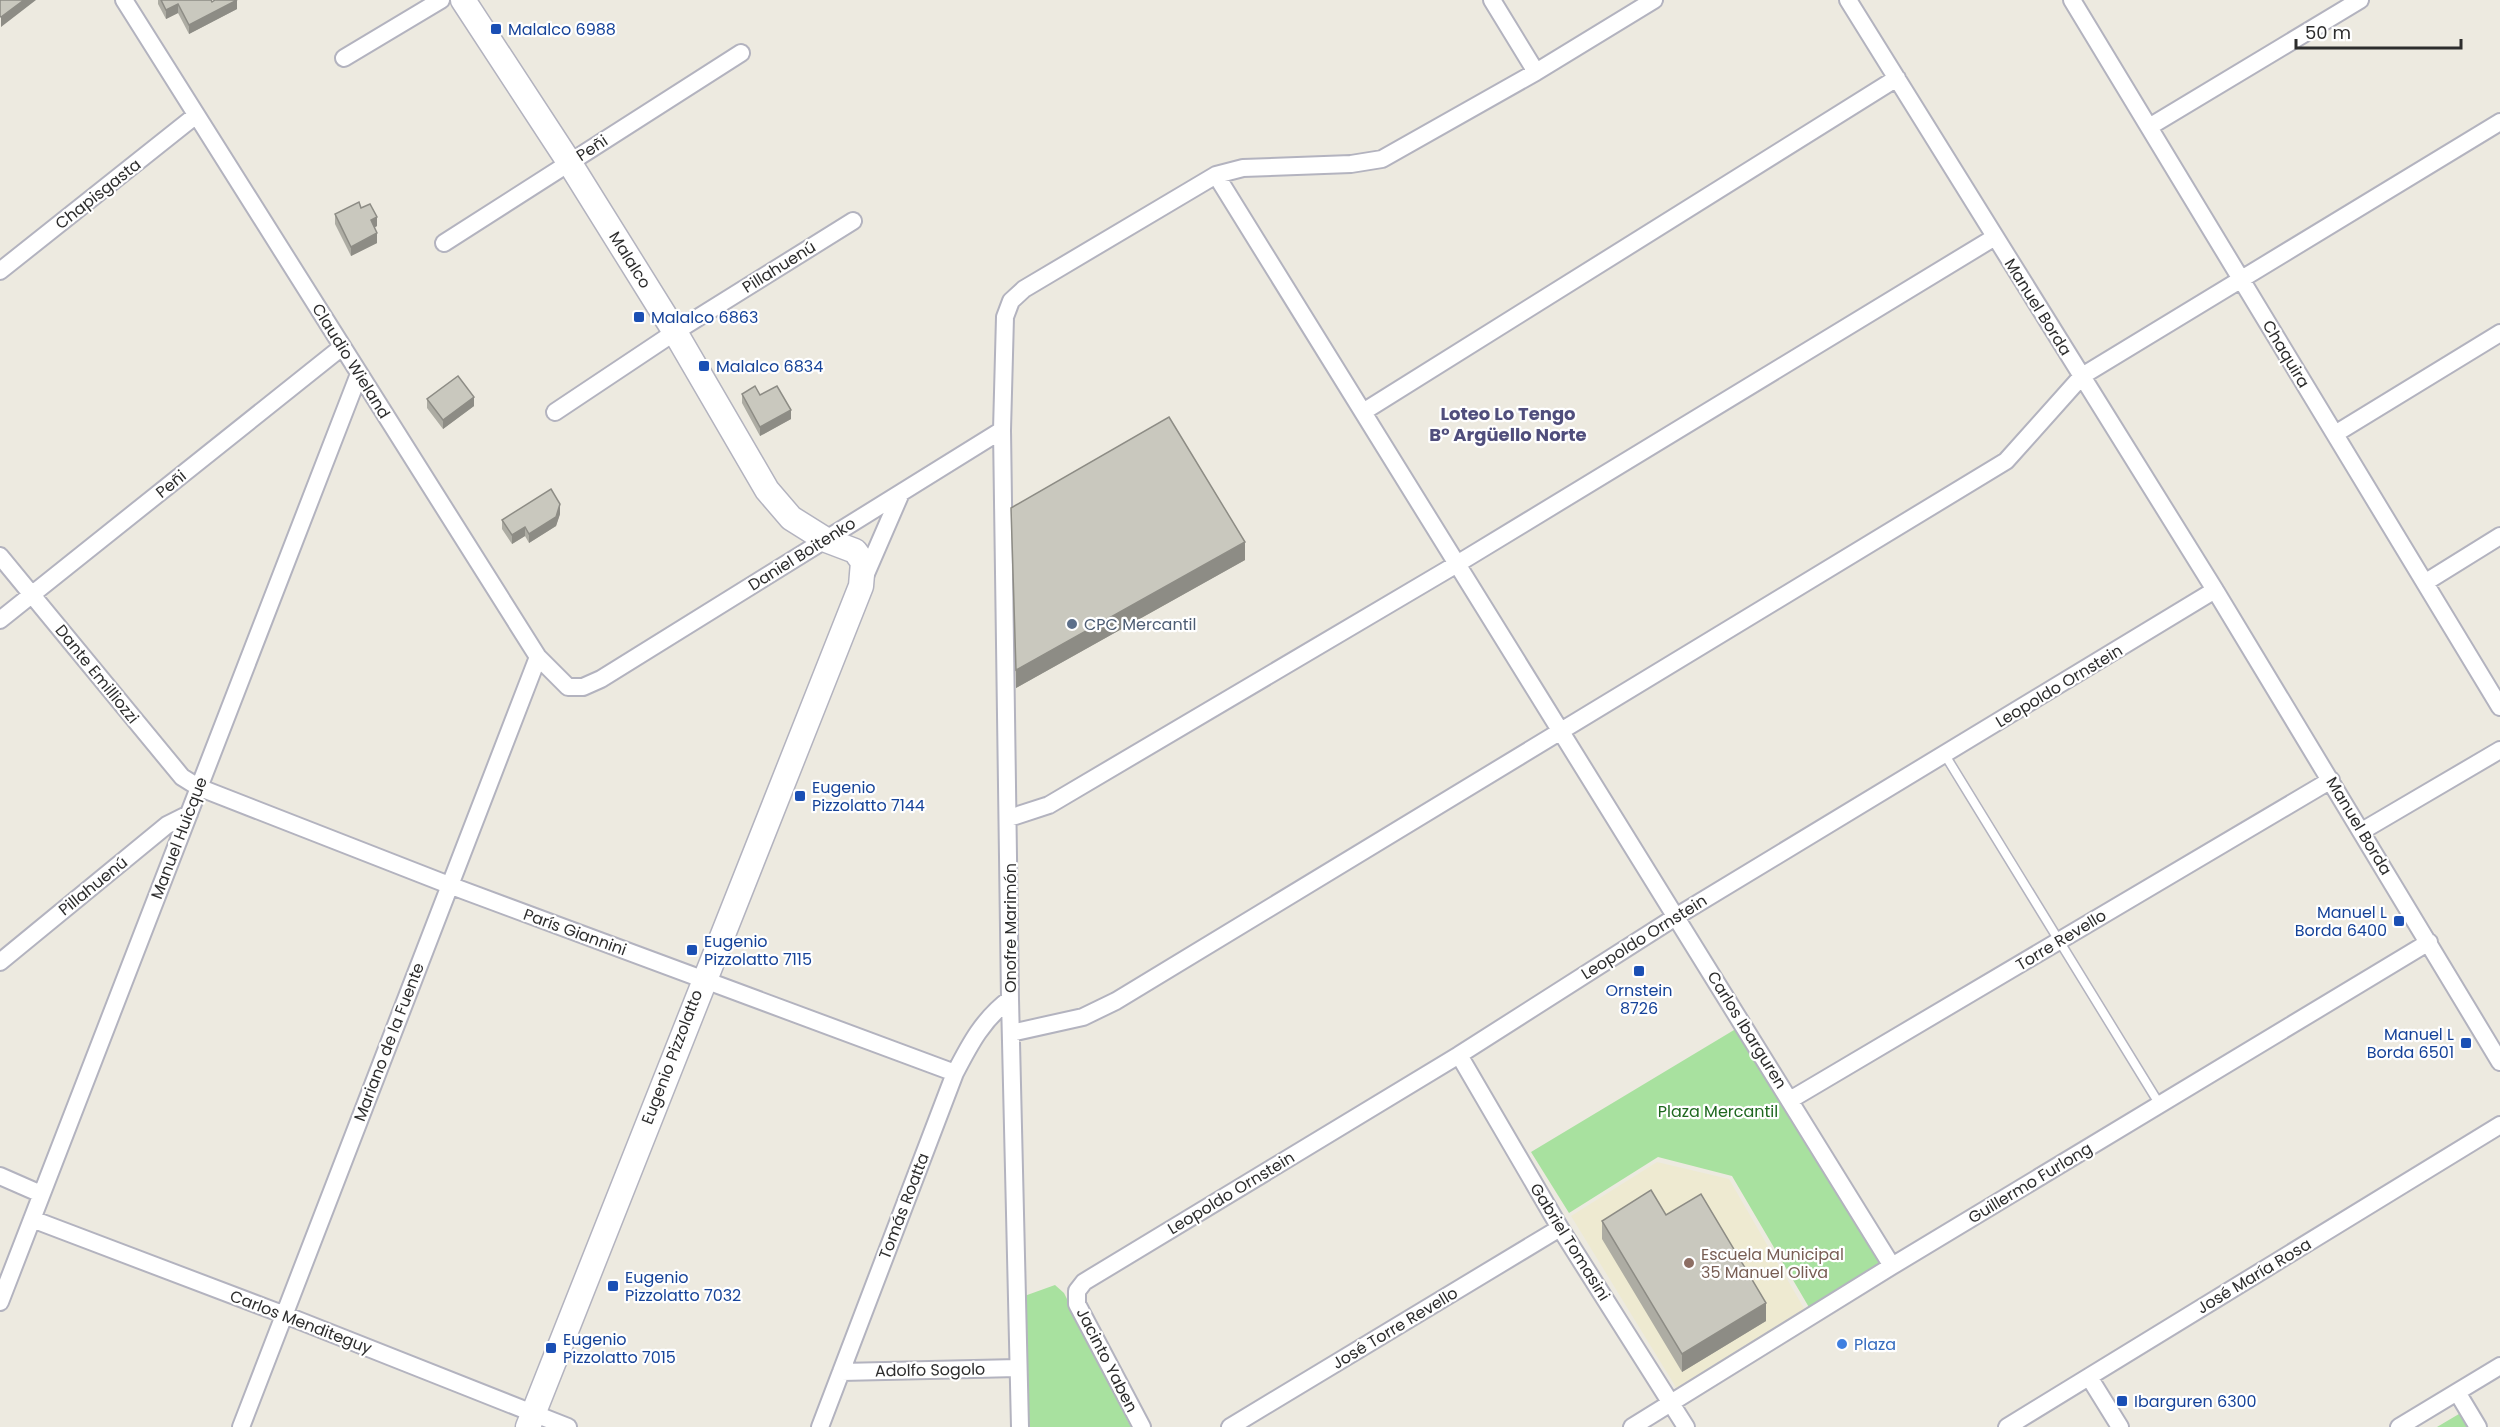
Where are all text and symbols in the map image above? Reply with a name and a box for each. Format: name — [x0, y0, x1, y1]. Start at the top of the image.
scale bar — [2296, 12, 2461, 50]
place label: Malalco 6988 — [508, 18, 616, 41]
text: 50 m — [2305, 20, 2351, 45]
marker: Malalco 6988 — [489, 22, 503, 36]
street label: Peñi — [572, 129, 612, 167]
street label: Chapisgasta — [50, 153, 146, 235]
street label: Malalco — [603, 227, 657, 293]
street label: Pillahuenú — [738, 235, 820, 299]
street label: Manuel Borda — [1999, 254, 2077, 360]
street label: Claudio Wieland — [306, 299, 396, 423]
place label: Malalco 6863 — [651, 306, 758, 329]
marker: Malalco 6863 — [632, 310, 646, 324]
street label: Chaquira — [2257, 316, 2315, 392]
place label: Malalco 6834 — [716, 355, 823, 378]
marker: Malalco 6834 — [697, 359, 711, 373]
district label: Loteo Lo Tengo B° Argüello Norte — [1429, 401, 1587, 447]
street label: Peñi — [151, 465, 191, 503]
street label: Daniel Boitenko — [744, 512, 860, 596]
place label: CPC Mercantil — [1084, 613, 1196, 636]
marker: CPC Mercantil — [1065, 617, 1079, 631]
street label: Dante Emilliozzi — [50, 620, 144, 728]
street label: Leopoldo Ornstein — [1991, 639, 2127, 733]
street label: Manuel Borda — [2321, 773, 2397, 879]
street label: Manuel Huicque — [145, 774, 213, 902]
place label: Eugenio Pizzolatto 7144 — [812, 776, 925, 817]
marker: Eugenio Pizzolatto 7144 — [793, 789, 807, 803]
street label: Pillahuenú — [54, 851, 132, 921]
street label: Onofre Marimón — [999, 863, 1022, 993]
street label: Leopoldo Ornstein — [1577, 889, 1711, 985]
place label: Manuel L Borda 6400 — [2295, 901, 2387, 942]
street label: París Giannini — [520, 903, 630, 961]
street label: Torre Revello — [2011, 904, 2111, 976]
marker: Manuel L Borda 6400 — [2392, 914, 2406, 928]
place label: Eugenio Pizzolatto 7115 — [704, 930, 812, 971]
marker: Eugenio Pizzolatto 7115 — [685, 943, 699, 957]
street label: Mariano de la Fuente — [348, 959, 430, 1125]
marker: Ornstein 8726 — [1632, 964, 1646, 978]
street label: Carlos Ibarguren — [1702, 967, 1792, 1093]
place label: Ornstein 8726 — [1605, 979, 1673, 1020]
street label: Eugenio Pizzolatto — [636, 986, 708, 1128]
place label: Manuel L Borda 6501 — [2367, 1023, 2454, 1064]
marker: Manuel L Borda 6501 — [2459, 1036, 2473, 1050]
park label: Plaza Mercantil — [1658, 1100, 1778, 1123]
street label: Guillermo Furlong — [1964, 1137, 2096, 1229]
street label: Leopoldo Ornstein — [1163, 1146, 1299, 1240]
street label: Tomás Roatta — [873, 1150, 935, 1262]
street label: Gabriel Tomasini — [1525, 1179, 1615, 1305]
street label: José María Rosa — [2192, 1233, 2316, 1319]
place label: Escuela Municipal 35 Manuel Oliva — [1701, 1243, 1844, 1284]
marker: Escuela Municipal 35 Manuel Oliva — [1682, 1256, 1696, 1270]
place label: Eugenio Pizzolatto 7032 — [625, 1266, 741, 1307]
marker: Eugenio Pizzolatto 7032 — [606, 1279, 620, 1293]
street label: José Torre Revello — [1328, 1281, 1462, 1375]
street label: Carlos Menditeguy — [227, 1284, 375, 1360]
street label: Jacinto Yaben — [1071, 1304, 1143, 1416]
place label: Eugenio Pizzolatto 7015 — [563, 1328, 676, 1369]
place label: Plaza — [1854, 1333, 1896, 1356]
marker: Plaza — [1835, 1337, 1849, 1351]
marker: Eugenio Pizzolatto 7015 — [544, 1341, 558, 1355]
street label: Adolfo Sogolo — [875, 1358, 985, 1382]
place label: Ibarguren 6300 — [2134, 1390, 2257, 1413]
marker: Ibarguren 6300 — [2115, 1394, 2129, 1408]

